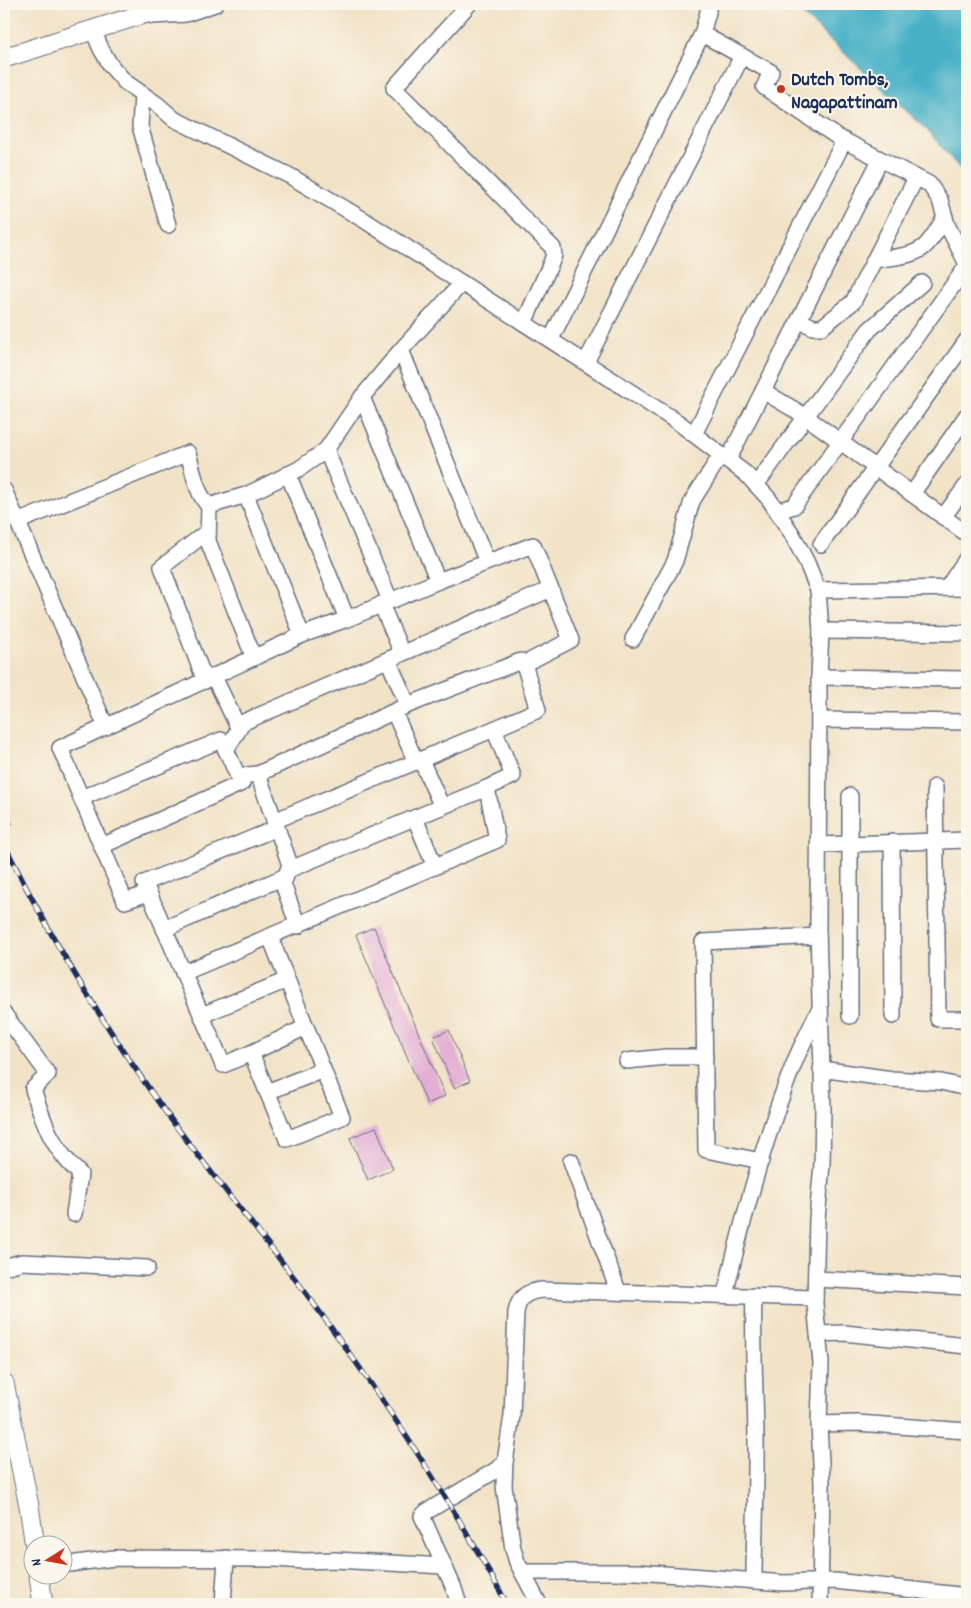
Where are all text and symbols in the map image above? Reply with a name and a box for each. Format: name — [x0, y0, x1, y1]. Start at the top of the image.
place label: Dutch Tombs, Nagapattinam — [791, 67, 898, 118]
marker: Dutch Tombs, Nagapattinam — [775, 83, 787, 95]
north arrow — [22, 1536, 72, 1586]
text: N — [27, 1557, 48, 1567]

